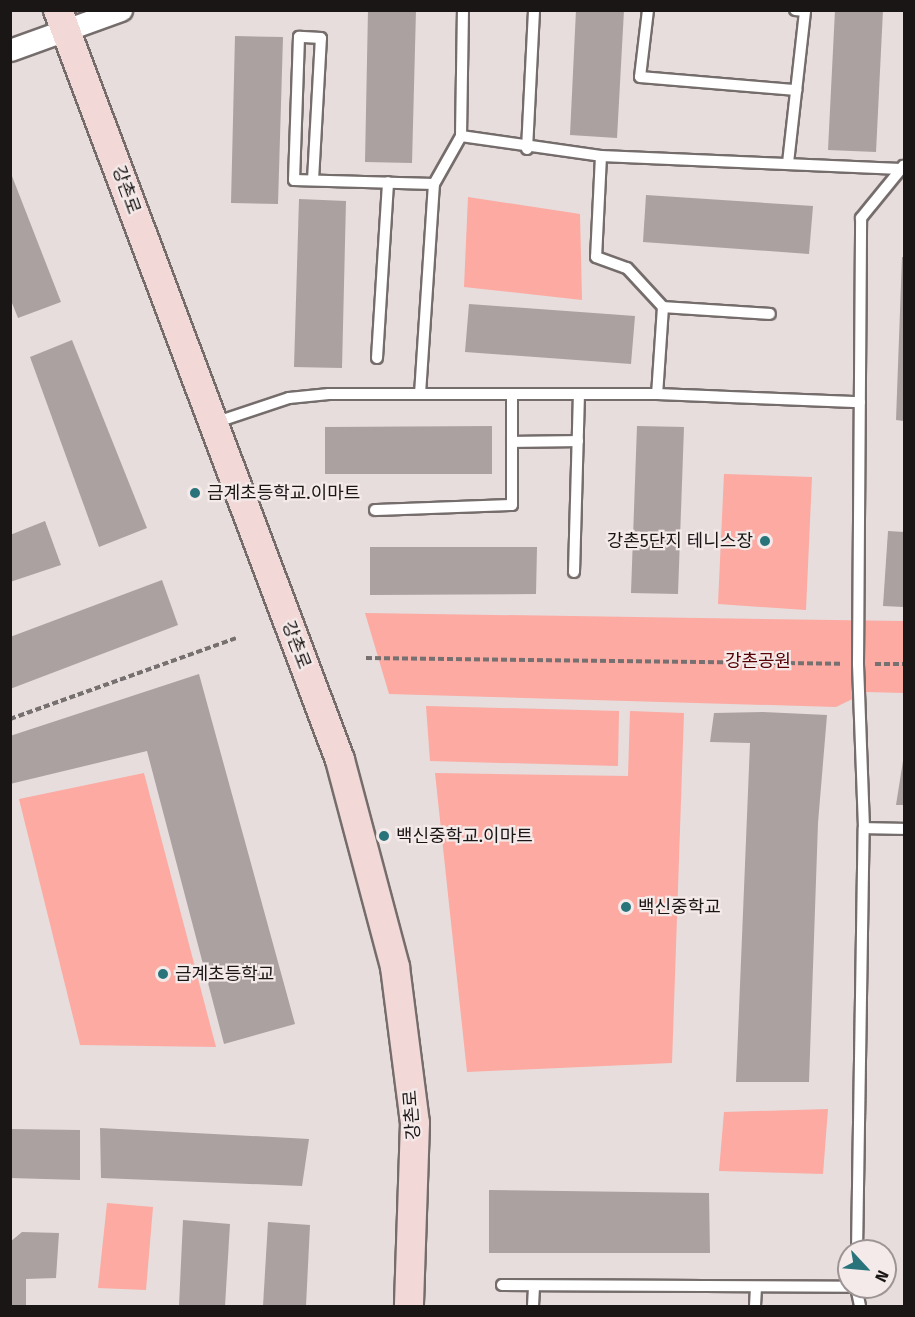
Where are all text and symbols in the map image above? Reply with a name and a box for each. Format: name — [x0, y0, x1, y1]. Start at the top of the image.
street label: 강촌로 — [107, 163, 145, 217]
place label: 금계초등학교.이마트 — [207, 482, 360, 504]
marker: 금계초등학교.이마트 — [188, 486, 202, 500]
place label: 강촌5단지 테니스장 — [607, 530, 753, 552]
marker: 강촌5단지 테니스장 — [758, 534, 772, 548]
street label: 강촌로 — [277, 618, 315, 672]
park label: 강촌공원 — [725, 650, 791, 672]
place label: 백신중학교.이마트 — [396, 825, 533, 847]
marker: 백신중학교.이마트 — [377, 829, 391, 843]
place label: 백신중학교 — [638, 896, 721, 918]
marker: 백신중학교 — [619, 900, 633, 914]
place label: 금계초등학교 — [175, 963, 274, 985]
marker: 금계초등학교 — [156, 967, 170, 981]
street label: 강촌로 — [399, 1089, 425, 1141]
north arrow — [837, 1239, 897, 1299]
text: N — [871, 1267, 893, 1285]

